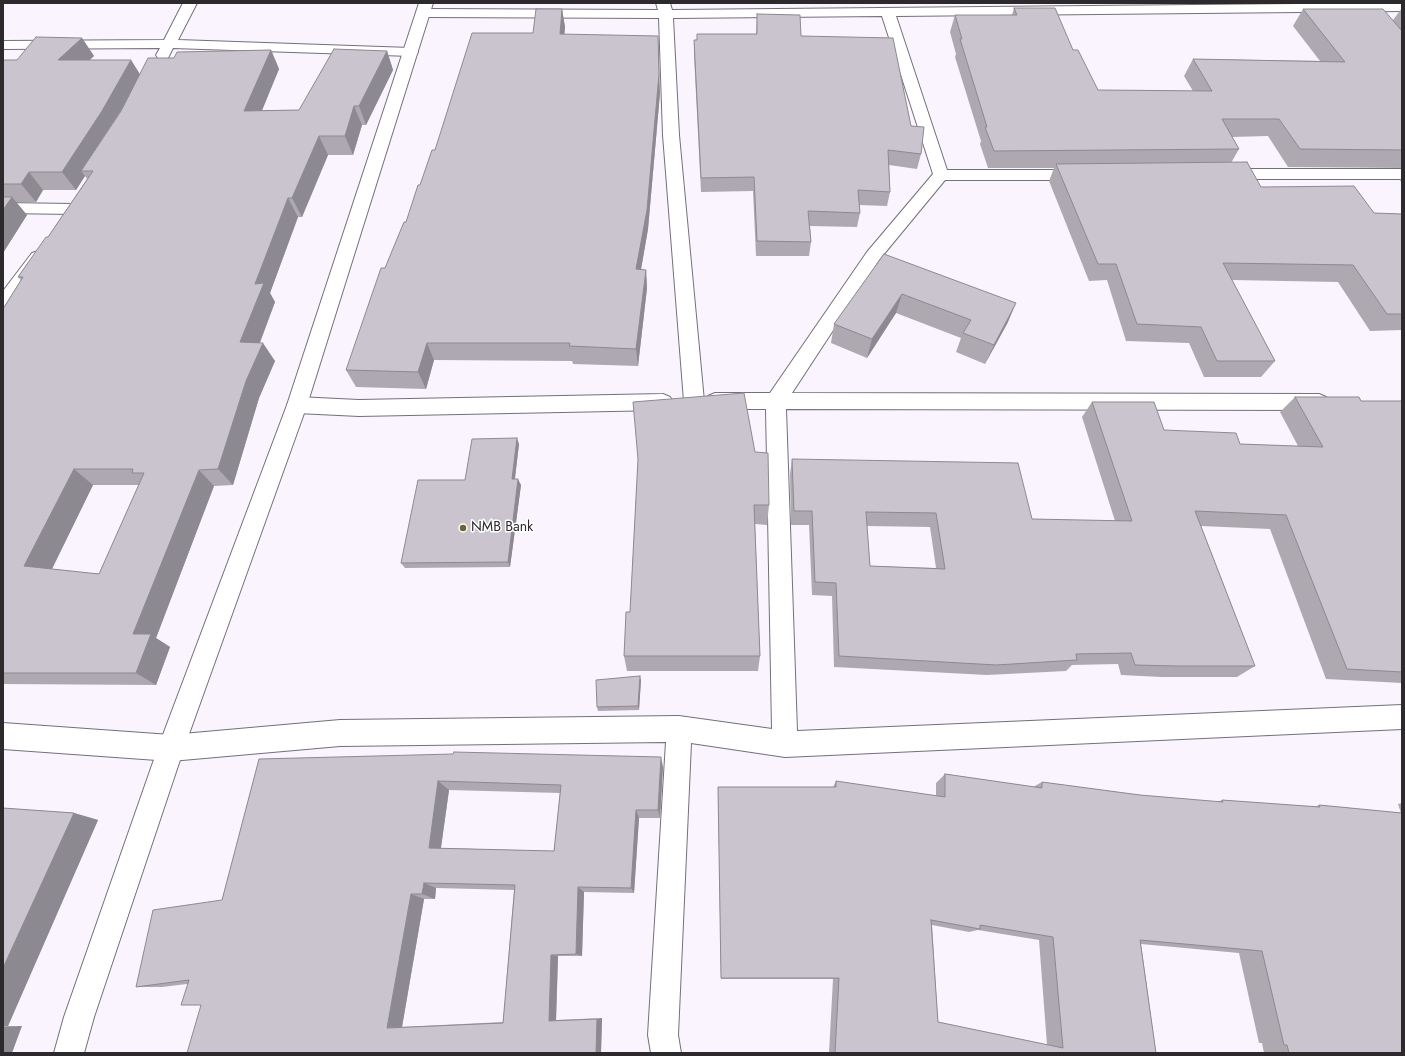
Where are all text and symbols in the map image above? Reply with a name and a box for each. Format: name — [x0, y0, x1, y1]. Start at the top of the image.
place label: NMB Bank — [471, 520, 533, 536]
marker: NMB Bank — [458, 523, 468, 533]

